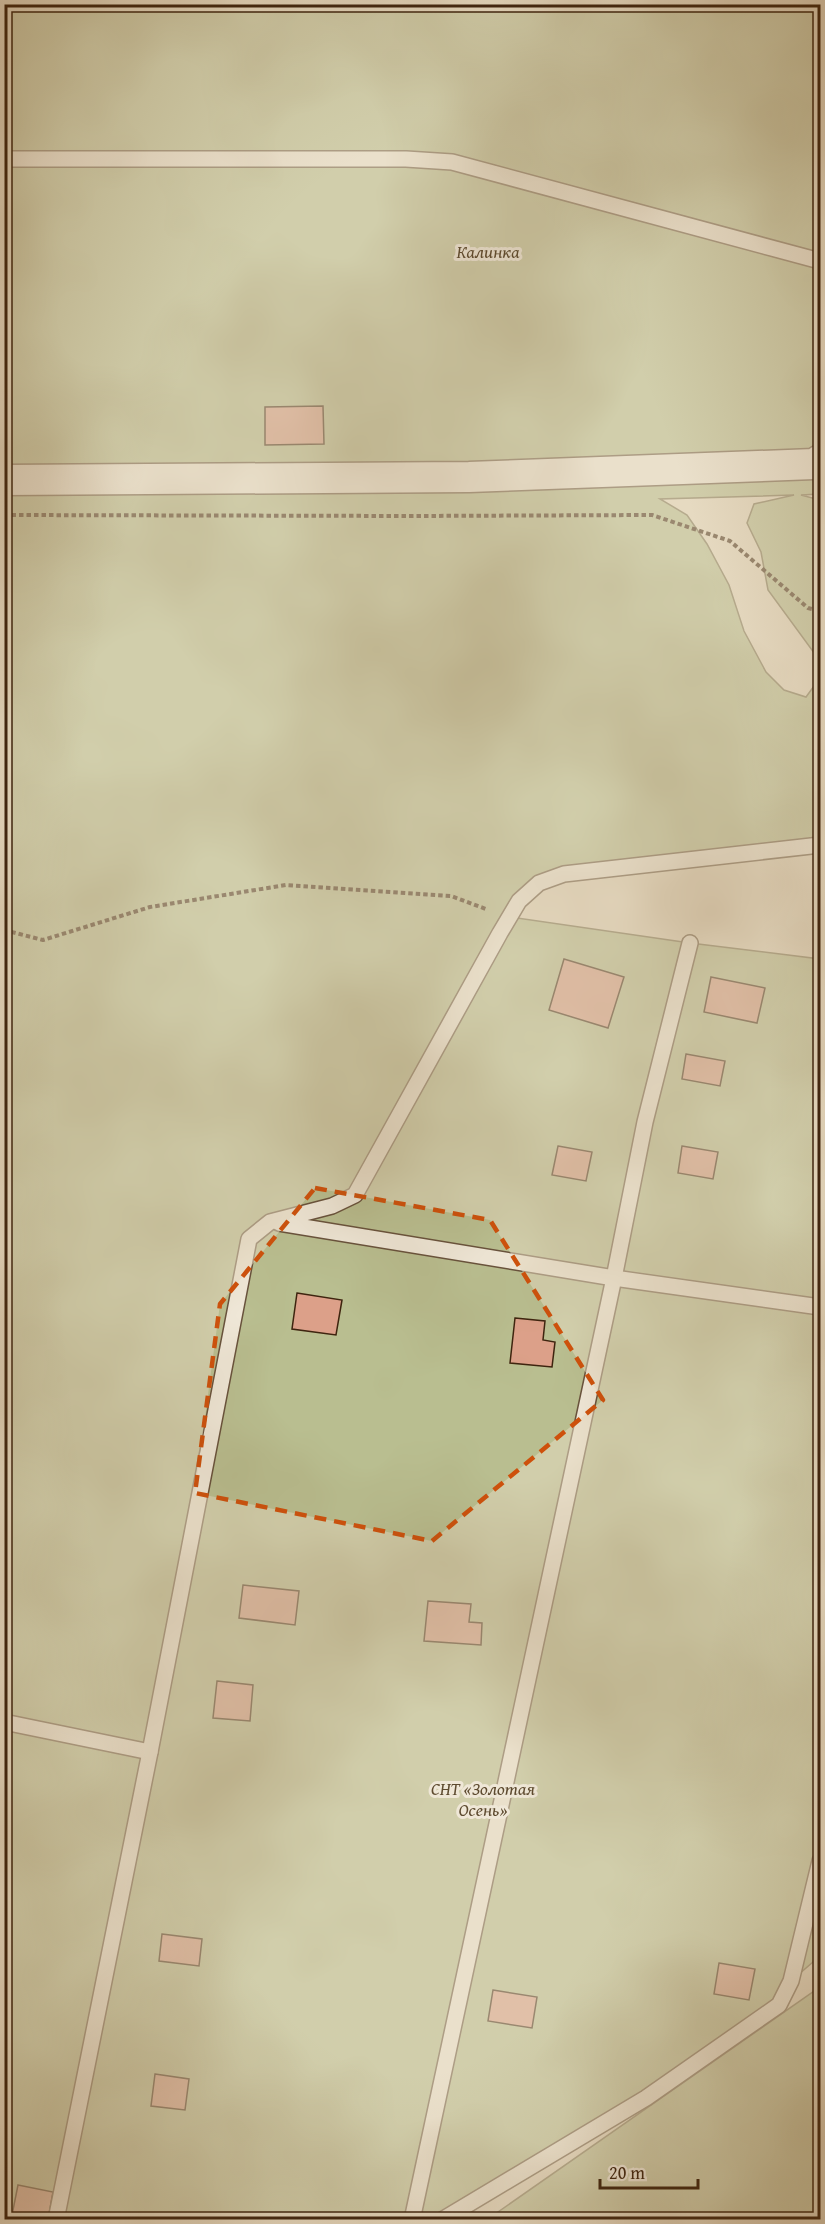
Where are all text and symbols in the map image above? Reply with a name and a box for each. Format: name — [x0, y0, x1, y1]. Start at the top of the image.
park label: Калинка — [456, 238, 520, 265]
park label: СНТ «Золотая Осень» — [431, 1775, 535, 1823]
scale bar — [600, 2152, 698, 2190]
text: 20 m — [609, 2159, 645, 2186]

